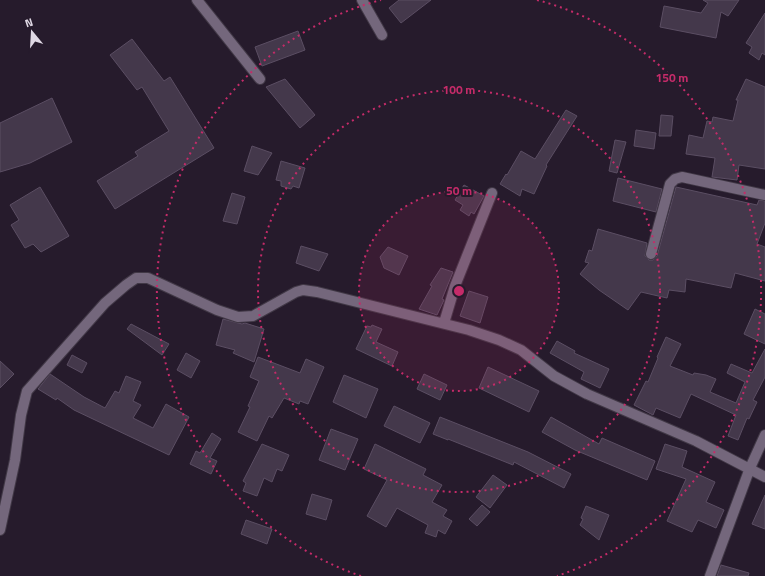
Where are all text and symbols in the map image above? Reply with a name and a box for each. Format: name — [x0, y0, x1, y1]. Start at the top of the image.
north arrow — [12, 12, 52, 52]
text: N — [23, 14, 35, 31]
text: 150 m — [656, 68, 688, 87]
text: 100 m — [443, 80, 475, 99]
text: 50 m — [446, 181, 472, 200]
centre of rings — [452, 284, 466, 298]

